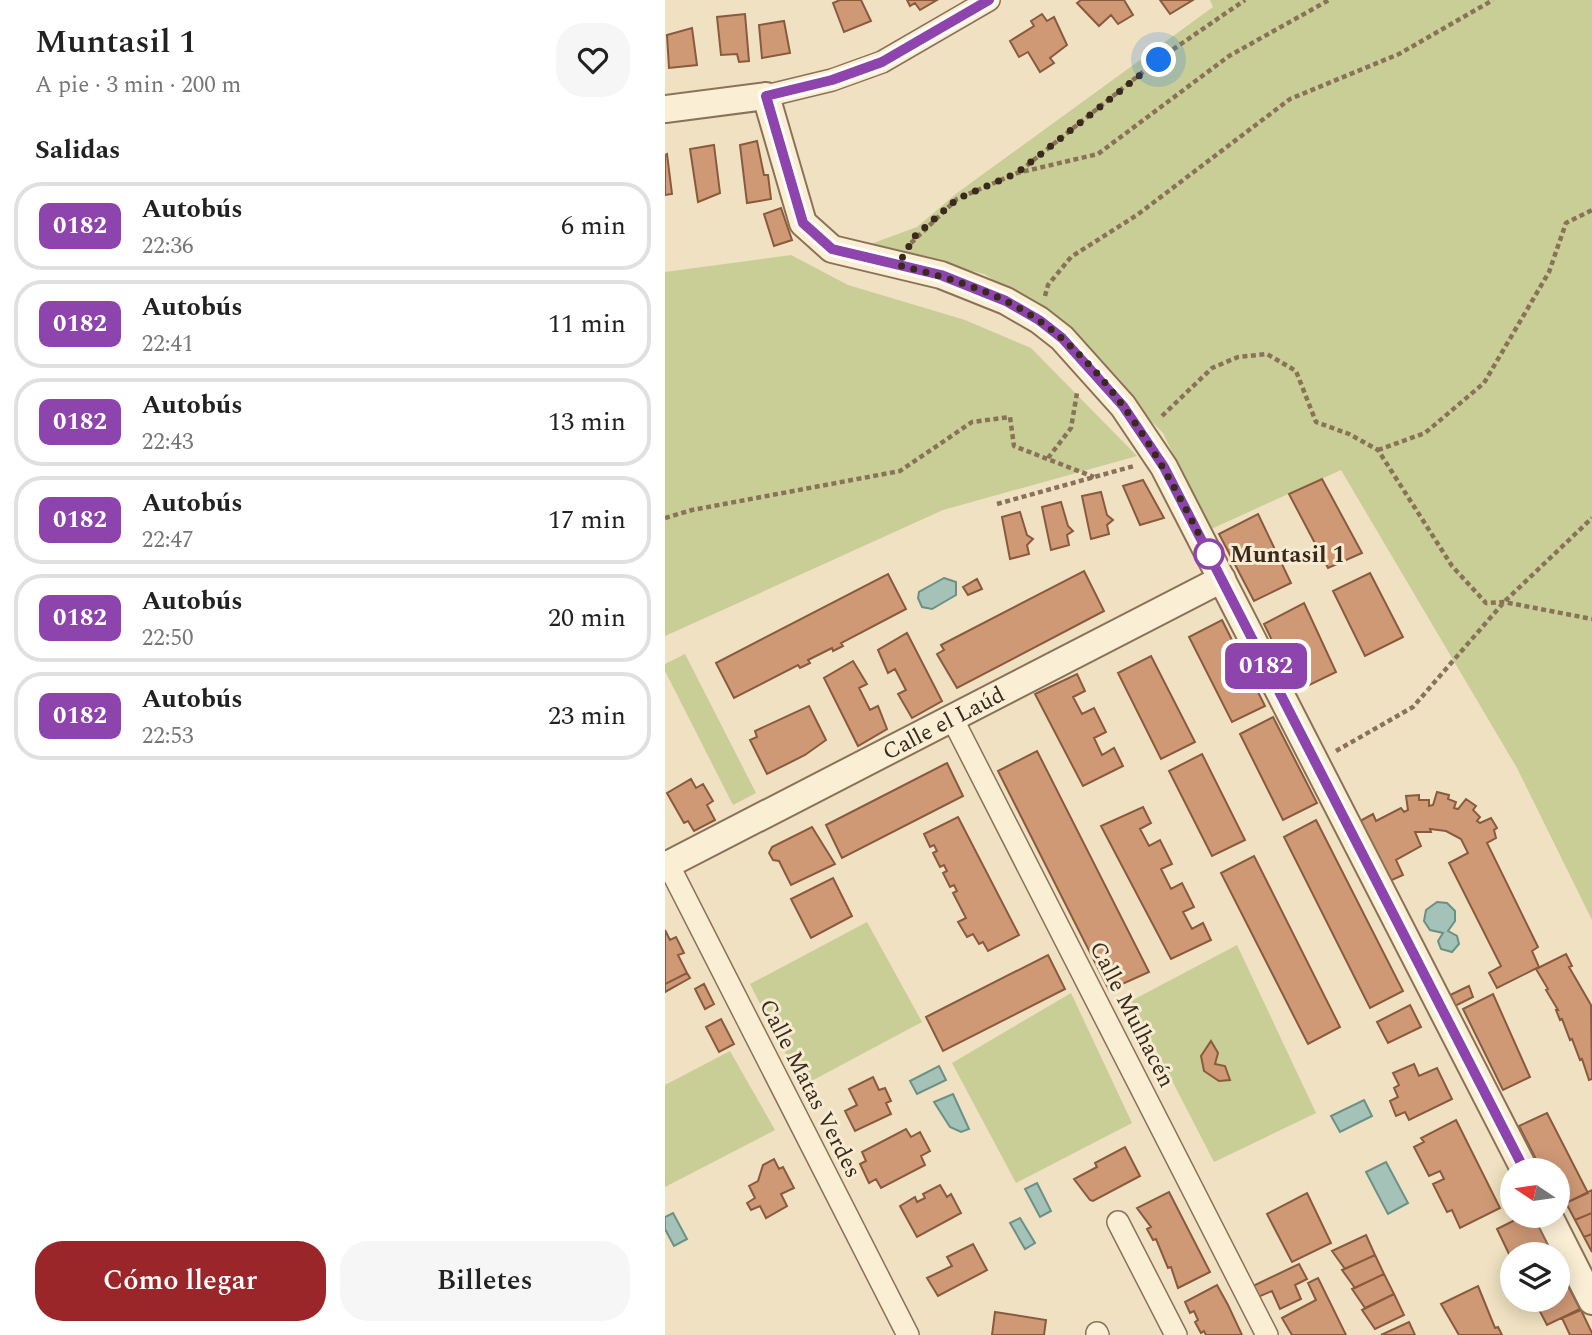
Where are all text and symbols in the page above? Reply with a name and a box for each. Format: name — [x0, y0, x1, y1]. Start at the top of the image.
text: Muntasil 1 — [35, 17, 197, 67]
button: heart — [556, 23, 630, 97]
your location — [1141, 42, 1176, 77]
text: A pie · 3 min · 200 m — [35, 68, 241, 103]
text: Salidas — [35, 130, 120, 170]
text: Autobús — [142, 189, 243, 229]
text: 6 min — [561, 206, 626, 246]
text: 0182 — [53, 208, 107, 244]
text: 22:36 — [142, 229, 194, 264]
text: Autobús — [142, 287, 243, 327]
text: 11 min — [548, 304, 626, 344]
text: 0182 — [53, 306, 107, 342]
text: 22:41 — [142, 327, 194, 362]
text: Autobús — [142, 385, 243, 425]
text: 13 min — [548, 402, 626, 442]
text: 0182 — [53, 404, 107, 440]
text: 22:43 — [142, 425, 194, 460]
text: Autobús — [142, 483, 243, 523]
text: 17 min — [548, 500, 626, 540]
text: 0182 — [53, 502, 107, 538]
text: 22:47 — [142, 523, 194, 558]
place label: Muntasil 1 — [1230, 538, 1345, 573]
marker: Muntasil 1 — [1194, 539, 1224, 569]
text: Autobús — [142, 581, 243, 621]
text: 20 min — [548, 598, 626, 638]
text: 0182 — [53, 600, 107, 636]
text: 22:50 — [142, 621, 194, 656]
line badge: 0182 — [1217, 643, 1315, 689]
text: 0182 — [1239, 648, 1293, 684]
street label: Calle el Laúd — [877, 678, 1011, 770]
text: Autobús — [142, 679, 243, 719]
text: 23 min — [548, 696, 626, 736]
text: 0182 — [53, 698, 107, 734]
text: 22:53 — [142, 719, 194, 754]
street label: Calle Mulhacén — [1080, 935, 1184, 1094]
street label: Calle Matas Verdes — [749, 993, 870, 1184]
north arrow — [1500, 1158, 1570, 1228]
map controls — [1500, 1158, 1570, 1312]
button: Cómo llegar — [35, 1241, 326, 1321]
button: Billetes — [340, 1241, 630, 1321]
button: layers — [1500, 1242, 1570, 1312]

